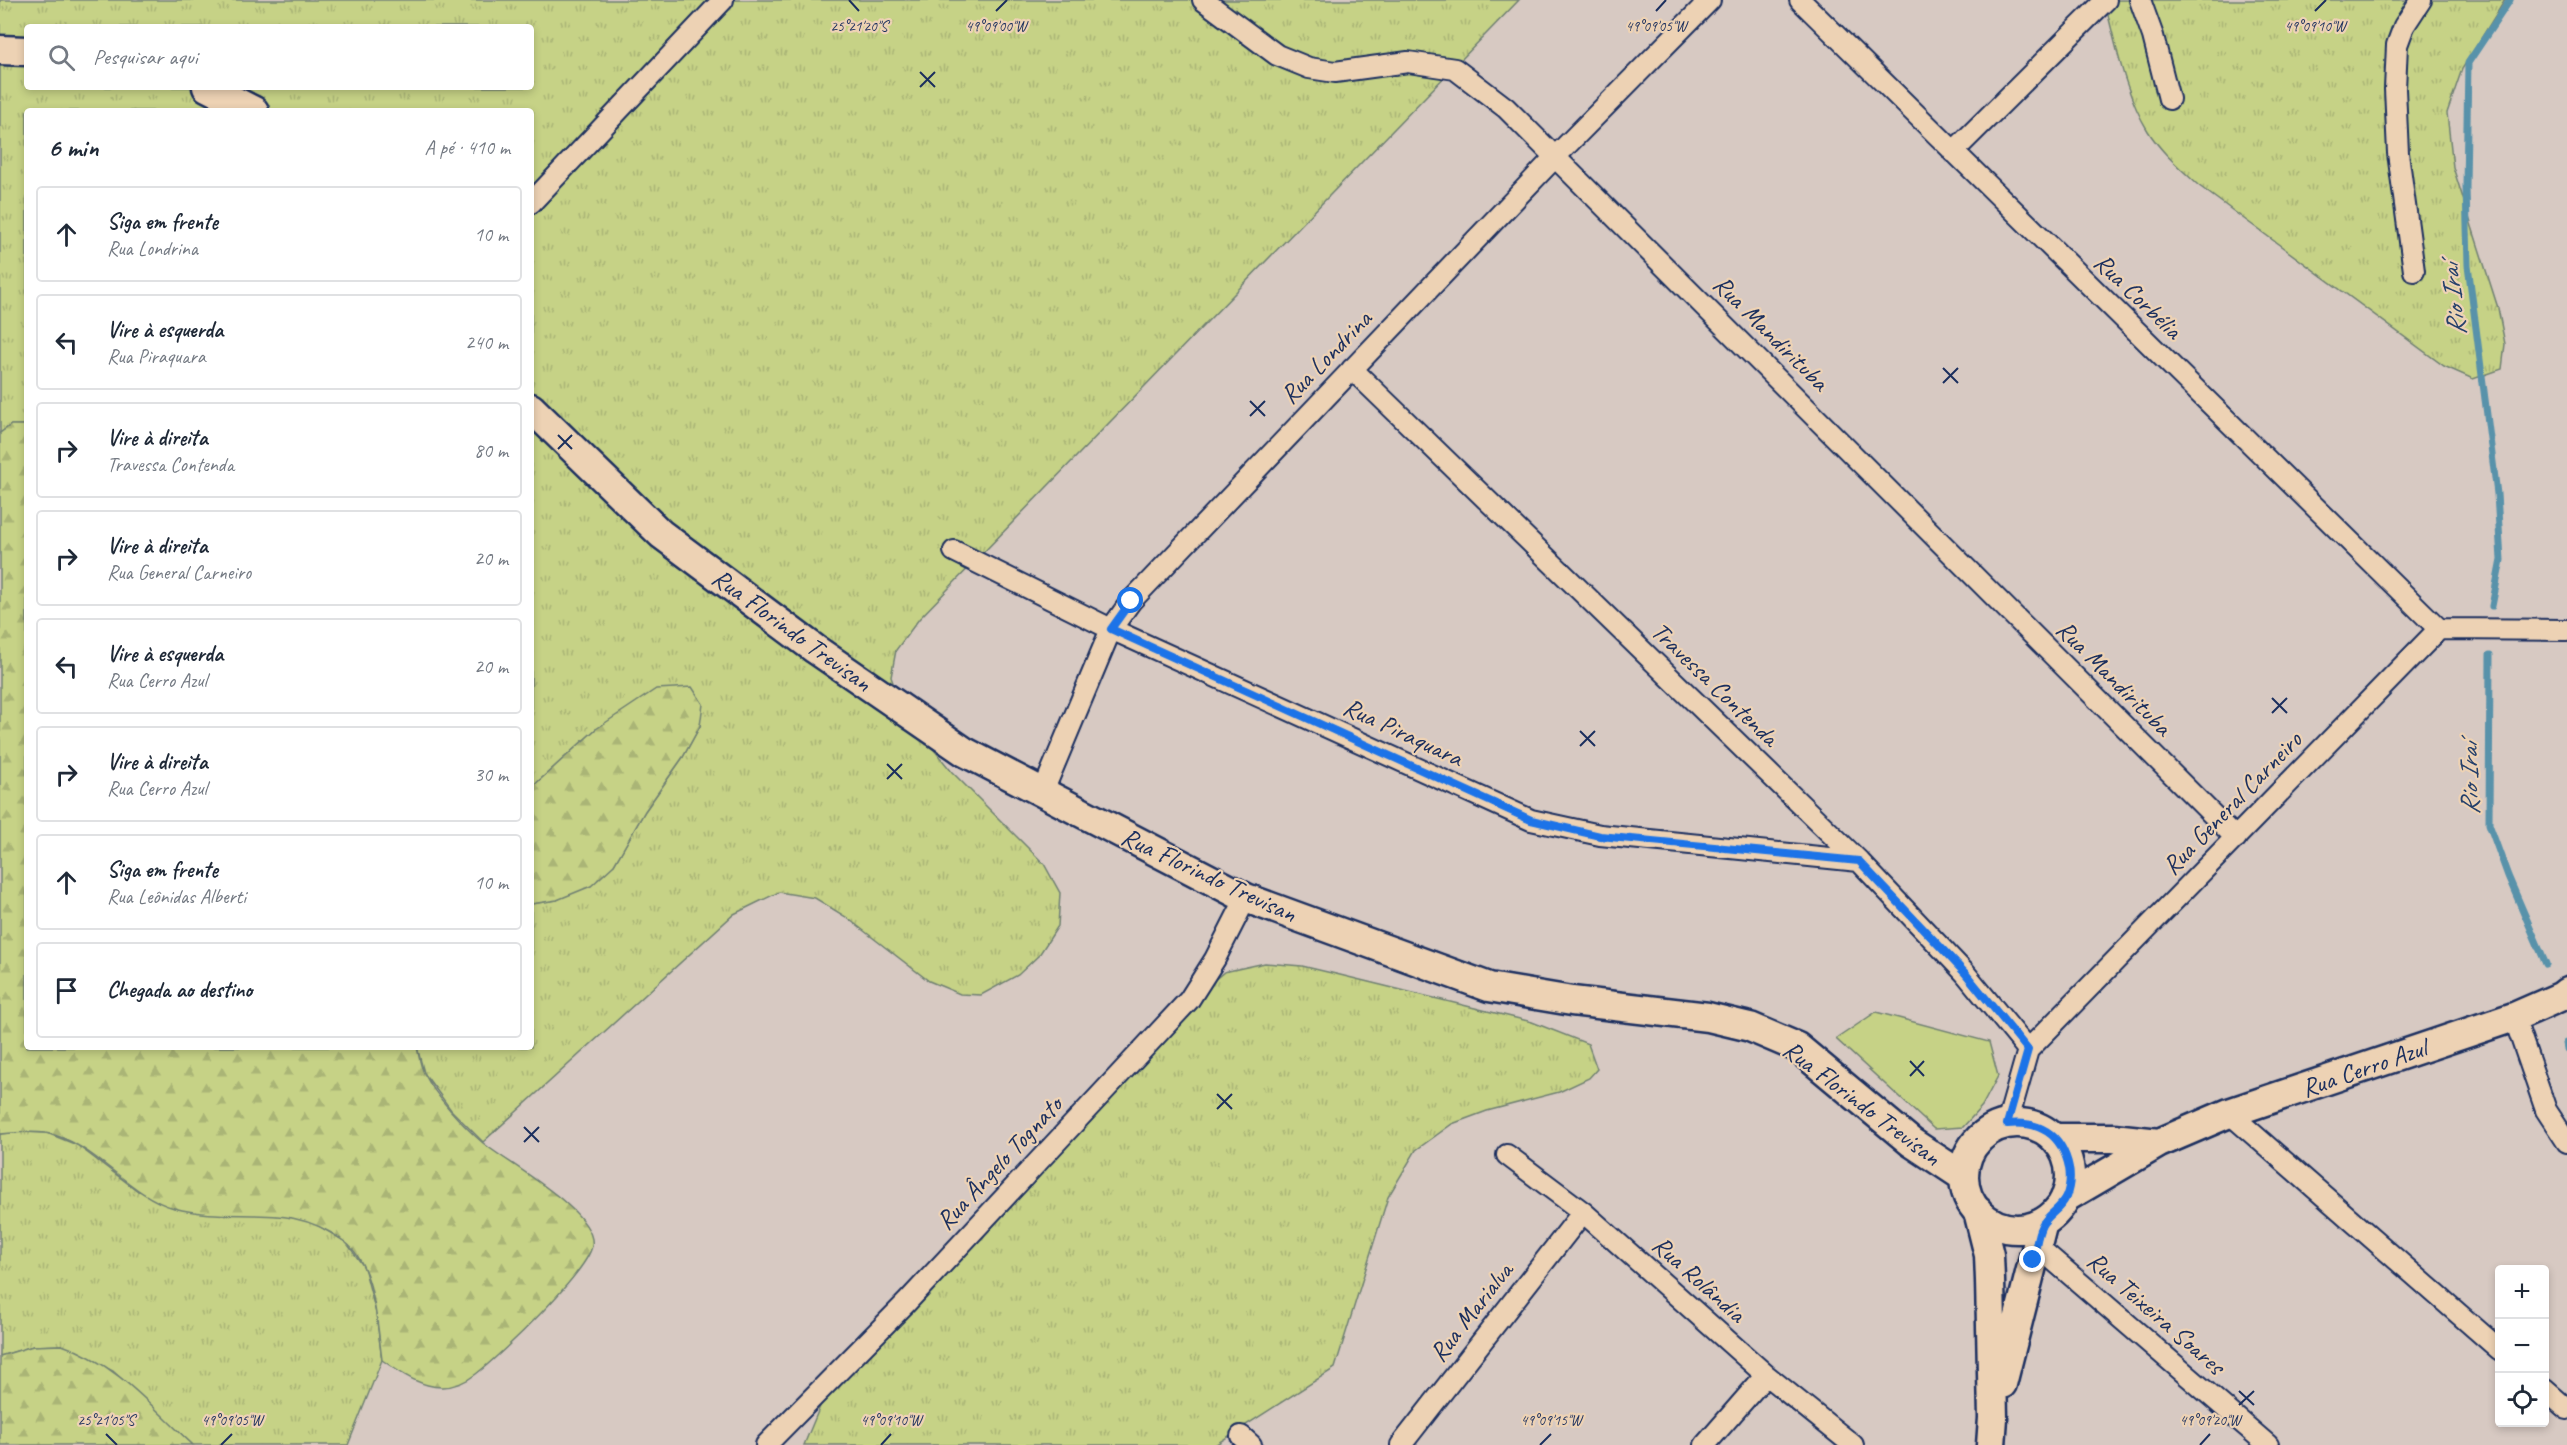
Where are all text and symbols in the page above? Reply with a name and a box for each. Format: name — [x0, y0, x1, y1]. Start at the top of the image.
text: 25°21'20"S — [830, 17, 890, 36]
text: 49°09'00"W — [966, 17, 1030, 36]
text: 49°09'05"W — [1626, 17, 1690, 36]
text: 49°09'10"W — [2285, 17, 2349, 36]
search box — [24, 24, 534, 90]
icon: search — [45, 41, 78, 74]
text: Pesquisar aqui — [93, 43, 198, 71]
text: 6 min — [48, 131, 98, 164]
text: A pé · 410 m — [425, 135, 510, 160]
text: Siga em frente — [107, 208, 218, 236]
icon: ahead — [50, 218, 83, 251]
text: 10 m — [474, 222, 508, 247]
text: Rua Londrina — [107, 236, 198, 261]
street label: Rua Corbélia — [2087, 246, 2190, 347]
water label: Rio Iraí — [2431, 254, 2474, 338]
street label: Rua Mandirituba — [1706, 268, 1837, 399]
street label: Rua Londrina — [1273, 302, 1380, 411]
text: Vire à esquerda — [107, 316, 223, 344]
icon: left — [50, 326, 83, 359]
text: 240 m — [465, 330, 508, 355]
text: Rua Piraquara — [107, 344, 206, 369]
text: Vire à direita — [107, 424, 207, 452]
icon: right — [50, 434, 83, 467]
text: 80 m — [474, 438, 508, 463]
text: Travessa Contenda — [107, 452, 234, 477]
text: Vire à direita — [107, 532, 207, 560]
icon: right — [50, 542, 83, 575]
text: 20 m — [474, 546, 508, 571]
text: Rua General Carneiro — [107, 560, 251, 585]
street label: Rua Florindo Trevisan — [706, 561, 879, 699]
route start — [1117, 587, 1143, 613]
street label: Rua Mandirituba — [2049, 613, 2180, 744]
street label: Travessa Contenda — [1644, 615, 1787, 755]
text: Vire à esquerda — [107, 640, 223, 668]
icon: left — [50, 650, 83, 683]
text: 20 m — [474, 654, 508, 679]
text: Rua Cerro Azul — [107, 668, 207, 693]
street label: Rua Piraquara — [1338, 690, 1469, 775]
street label: Rua General Carneiro — [2155, 723, 2310, 882]
water label: Rio Iraí — [2451, 734, 2487, 815]
text: Vire à direita — [107, 748, 207, 776]
icon: right — [50, 758, 83, 791]
text: 30 m — [474, 762, 508, 787]
text: Rua Cerro Azul — [107, 776, 207, 801]
street label: Rua Florindo Trevisan — [1116, 820, 1302, 930]
text: Siga em frente — [107, 856, 218, 884]
icon: ahead — [50, 866, 83, 899]
text: 10 m — [474, 870, 508, 895]
text: Rua Leônidas Alberti — [107, 884, 246, 909]
icon: arrive — [50, 974, 83, 1007]
text: Chegada ao destino — [107, 976, 252, 1004]
street label: Rua Cerro Azul — [2297, 1030, 2435, 1105]
street label: Rua Florindo Trevisan — [1776, 1033, 1948, 1173]
street label: Rua Ângelo Tognato — [929, 1087, 1071, 1237]
street label: Rua Rolândia — [1645, 1228, 1754, 1331]
street label: Rua Teixeira Soares — [2080, 1244, 2233, 1383]
route end — [2019, 1246, 2045, 1272]
street label: Rua Marialva — [1422, 1254, 1522, 1368]
map controls — [2495, 1265, 2549, 1427]
button: + — [2495, 1265, 2549, 1319]
button: − — [2495, 1319, 2549, 1373]
button: locate — [2495, 1373, 2549, 1427]
text: 25°21'05"S — [77, 1411, 137, 1430]
text: 49°09'05"W — [202, 1411, 266, 1430]
text: 49°09'10"W — [861, 1411, 925, 1430]
text: 49°09'15"W — [1521, 1411, 1585, 1430]
text: 49°09'20"W — [2180, 1411, 2244, 1430]

